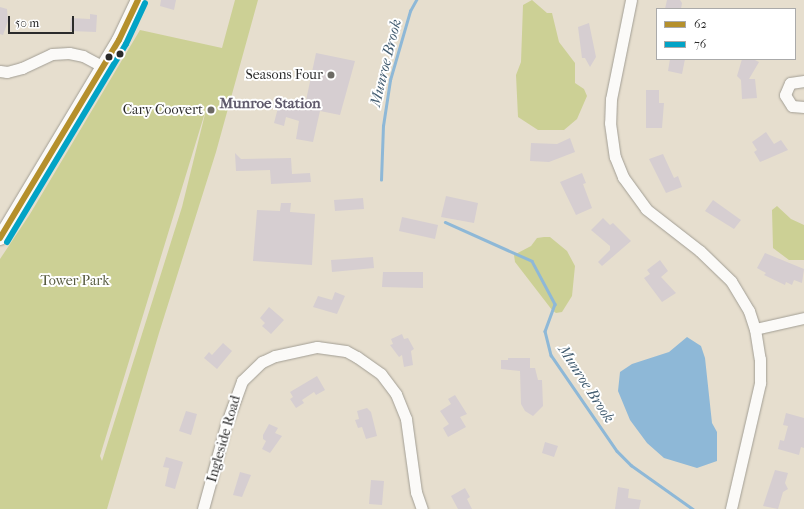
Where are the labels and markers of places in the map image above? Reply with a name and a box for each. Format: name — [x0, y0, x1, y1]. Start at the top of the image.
unlabelled marker — [115, 49, 125, 59]
unlabelled marker — [104, 52, 114, 62]
place label: Seasons Four — [246, 67, 323, 83]
marker: Seasons Four — [326, 70, 336, 80]
place label: Cary Coovert — [123, 102, 203, 118]
marker: Cary Coovert — [206, 105, 216, 115]

